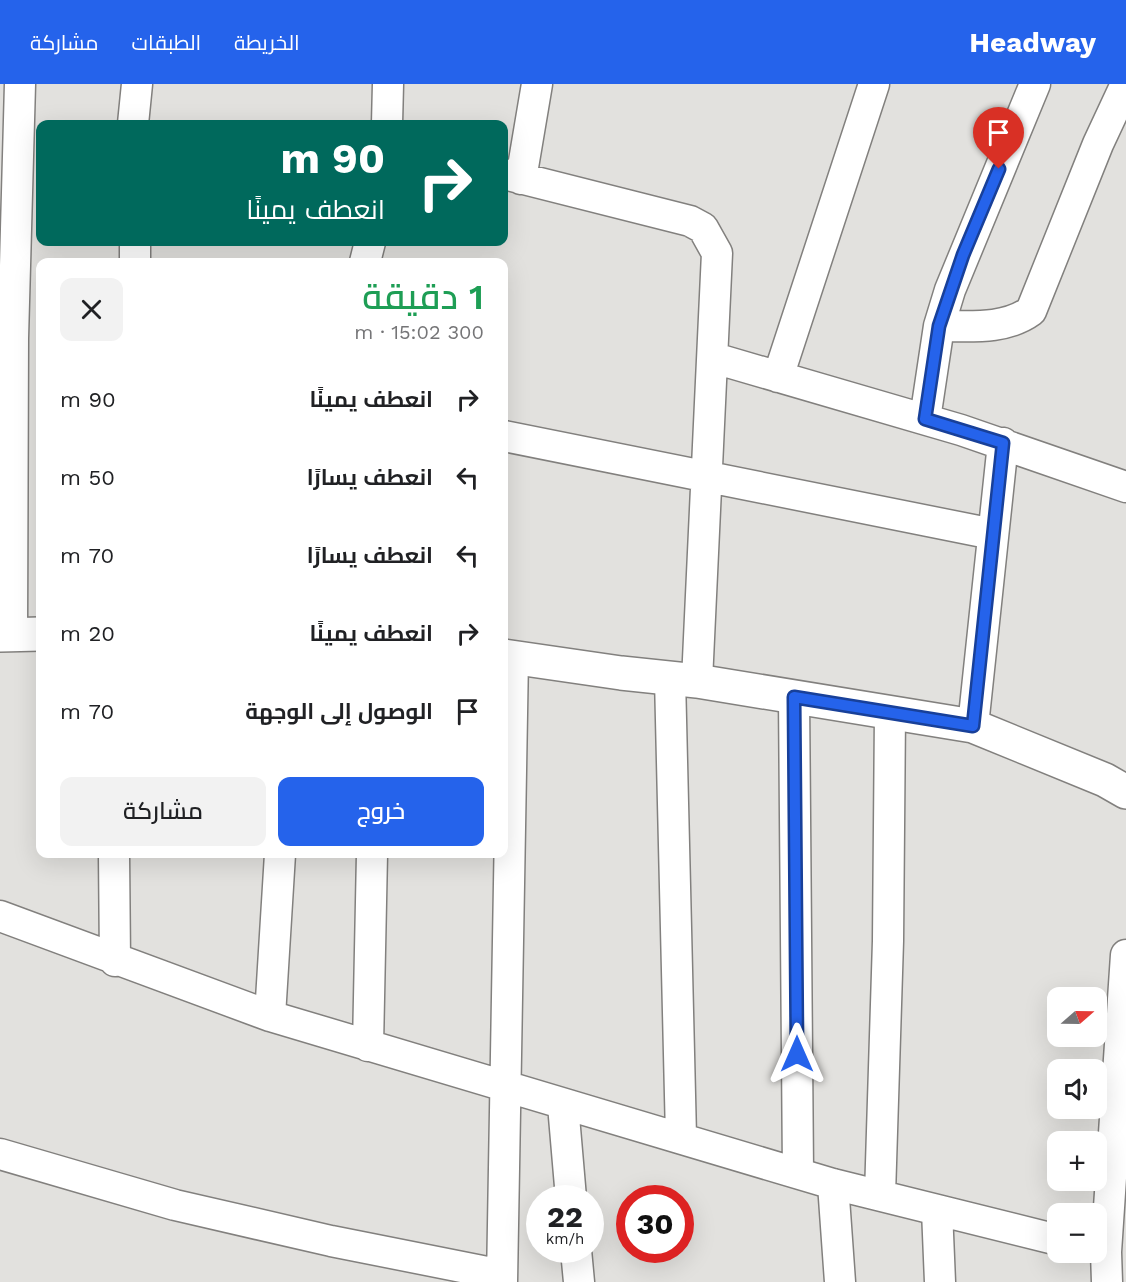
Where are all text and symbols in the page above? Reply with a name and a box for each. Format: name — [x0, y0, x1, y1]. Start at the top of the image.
text: Headway — [969, 26, 1096, 59]
text: مشاركة — [30, 30, 99, 55]
text: الطبقات — [132, 30, 201, 55]
text: الخريطة — [234, 30, 300, 55]
pin — [973, 107, 1024, 169]
icon: arrive — [982, 116, 1015, 149]
text: 90 m — [281, 134, 385, 183]
icon: right — [406, 144, 484, 222]
text: انعطف يمينًا — [246, 194, 385, 226]
text: 1 دقيقة — [362, 276, 484, 318]
button: close — [60, 278, 123, 341]
text: 300 m · 15:02 — [354, 320, 484, 344]
icon: right — [451, 383, 484, 416]
text: 90 m — [60, 387, 116, 412]
text: انعطف يمينًا — [309, 387, 433, 412]
icon: left — [451, 461, 484, 494]
text: 50 m — [60, 465, 115, 490]
text: انعطف يسارًا — [307, 465, 433, 490]
icon: left — [451, 539, 484, 572]
text: 70 m — [60, 543, 114, 568]
text: انعطف يسارًا — [307, 543, 433, 568]
icon: right — [451, 617, 484, 650]
text: 20 m — [60, 621, 115, 646]
text: انعطف يمينًا — [309, 621, 433, 646]
icon: arrive — [451, 695, 484, 728]
text: 70 m — [60, 699, 114, 724]
text: الوصول إلى الوجهة — [245, 699, 433, 724]
button: مشاركة — [60, 777, 266, 846]
button: خروج — [278, 777, 484, 846]
north arrow — [1047, 987, 1107, 1047]
map controls — [1047, 987, 1107, 1263]
position arrow — [765, 1022, 829, 1086]
button: sound — [1047, 1059, 1107, 1119]
button: + — [1047, 1131, 1107, 1191]
speed limit sign: 30 — [616, 1185, 694, 1263]
text: 22 — [547, 1199, 583, 1234]
button: − — [1047, 1203, 1107, 1263]
text: km/h — [546, 1230, 584, 1248]

